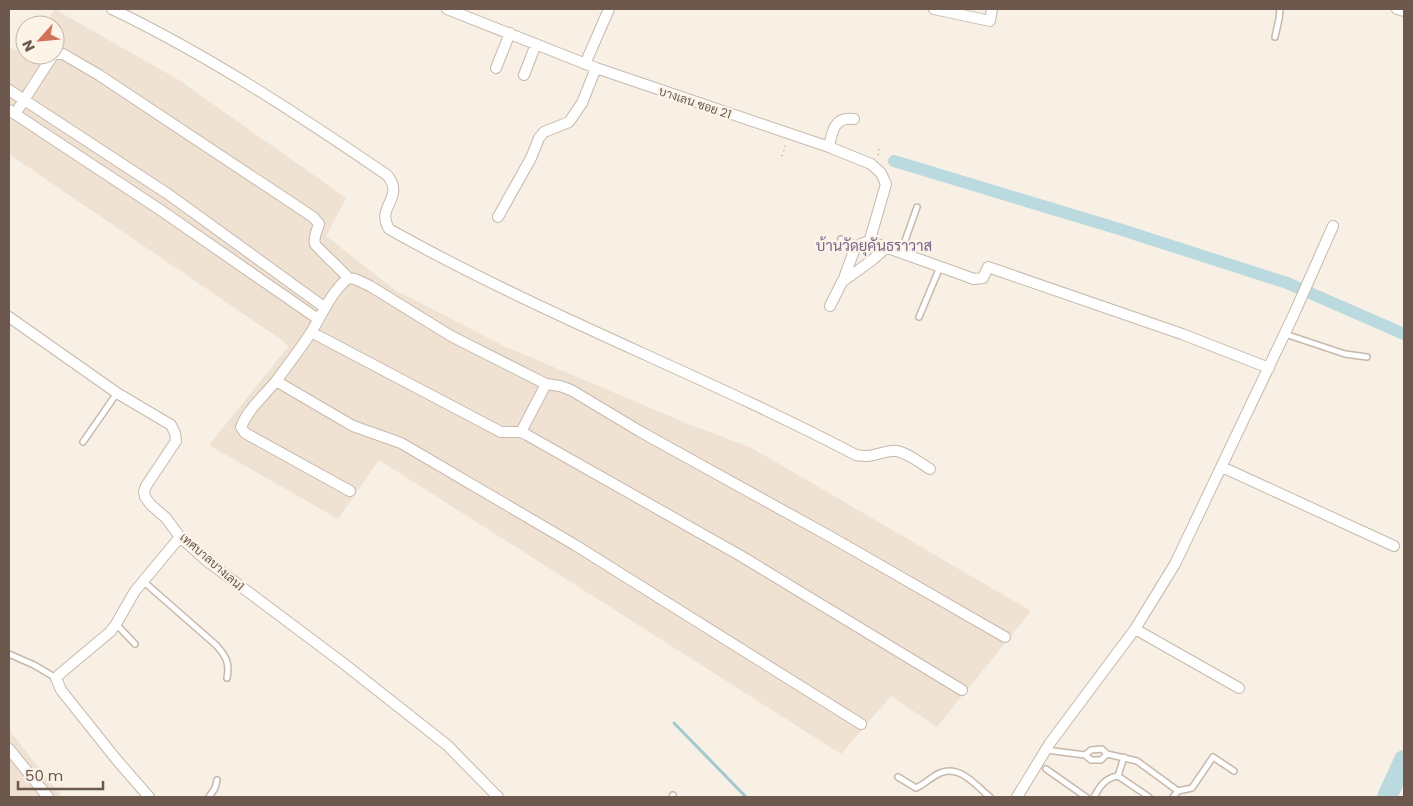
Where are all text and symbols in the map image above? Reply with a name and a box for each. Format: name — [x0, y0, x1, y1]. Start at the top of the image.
north arrow — [15, 15, 65, 65]
text: N — [17, 37, 40, 55]
street label: บางเลน ซอย 21 — [657, 82, 734, 123]
district label: บ้านวัดยุคันธราวาส — [816, 235, 932, 257]
street label: เทศบาลบางเลน1 — [176, 529, 248, 594]
scale bar — [18, 758, 102, 790]
text: 50 m — [25, 765, 63, 786]

